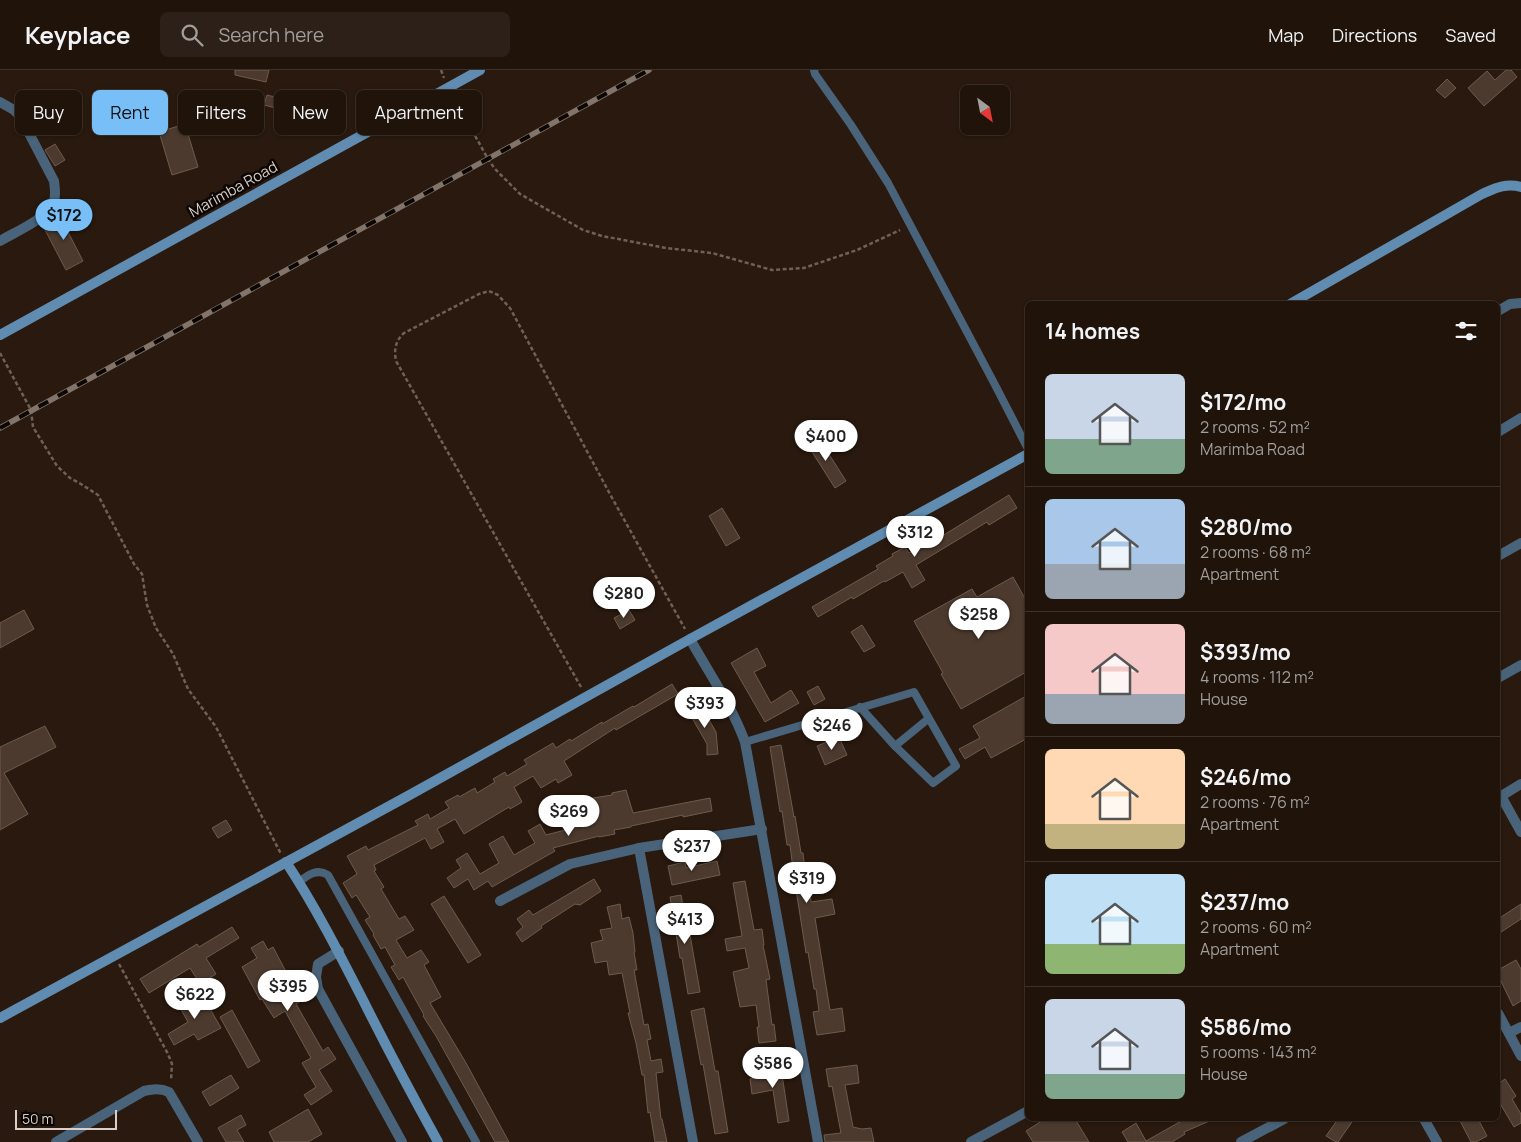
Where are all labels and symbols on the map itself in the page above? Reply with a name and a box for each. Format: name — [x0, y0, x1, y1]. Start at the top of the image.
north arrow — [960, 85, 1010, 135]
street label: Marimba Road — [185, 156, 281, 222]
pin: $172 — [34, 198, 94, 241]
pin: $400 — [796, 420, 856, 462]
pin: $312 — [885, 516, 945, 558]
pin: $280 — [594, 576, 654, 619]
pin: $258 — [949, 598, 1009, 640]
pin: $393 — [675, 686, 735, 729]
pin: $246 — [802, 708, 862, 751]
pin: $269 — [539, 794, 599, 837]
pin: $237 — [662, 830, 722, 872]
pin: $319 — [777, 862, 837, 904]
pin: $413 — [655, 902, 715, 945]
pin: $395 — [258, 970, 318, 1012]
pin: $622 — [165, 978, 225, 1020]
pin: $586 — [743, 1046, 803, 1089]
scale bar — [15, 1107, 118, 1130]

